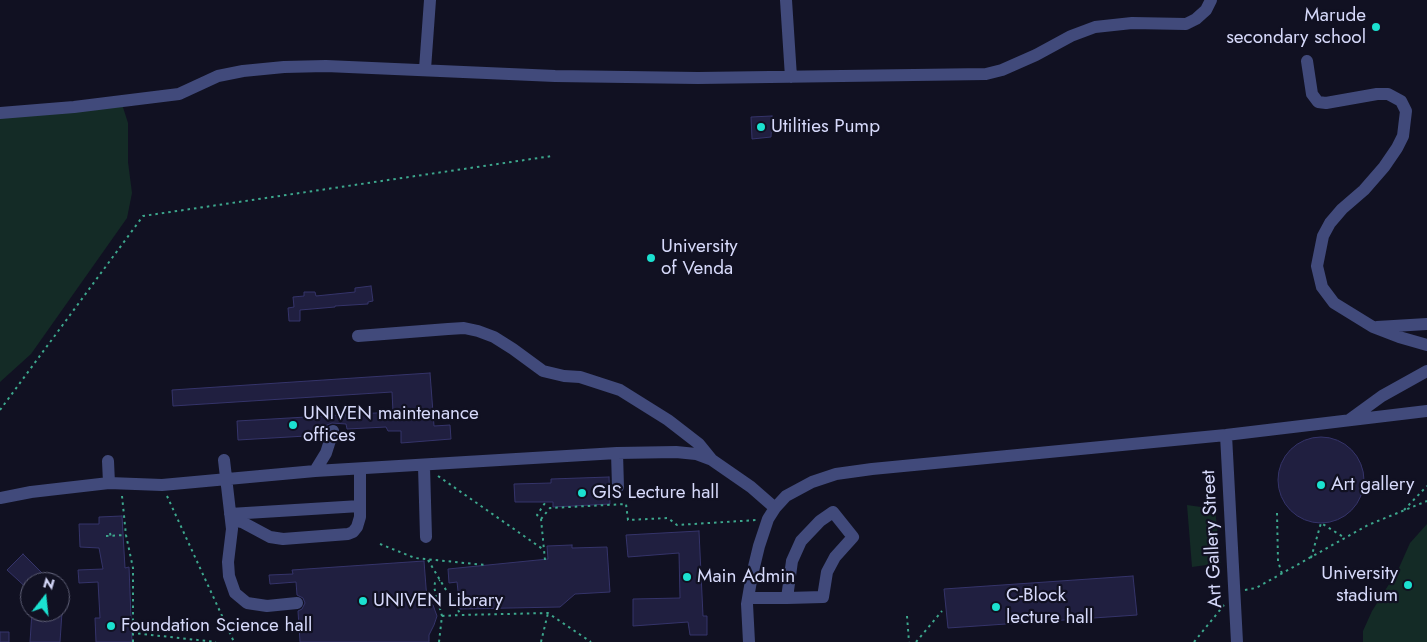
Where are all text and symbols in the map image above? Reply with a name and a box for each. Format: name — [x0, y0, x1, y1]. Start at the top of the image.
place label: Marude secondary school — [1226, 5, 1366, 49]
marker: Marude secondary school — [1370, 21, 1382, 33]
place label: Utilities Pump — [771, 116, 880, 138]
marker: Utilities Pump — [755, 121, 767, 133]
place label: University of Venda — [661, 236, 738, 280]
marker: University of Venda — [645, 252, 657, 264]
place label: UNIVEN maintenance offices — [303, 403, 479, 447]
marker: UNIVEN maintenance offices — [287, 419, 299, 431]
street label: Art Gallery Street — [1198, 469, 1228, 609]
place label: Art gallery — [1331, 474, 1414, 496]
marker: Art gallery — [1315, 479, 1327, 491]
place label: GIS Lecture hall — [592, 482, 719, 504]
marker: GIS Lecture hall — [576, 487, 588, 499]
place label: University stadium — [1321, 563, 1398, 607]
place label: Main Admin — [697, 566, 795, 588]
marker: Main Admin — [681, 571, 693, 583]
north arrow — [20, 572, 70, 622]
text: N — [41, 572, 57, 595]
marker: University stadium — [1402, 579, 1414, 591]
place label: C-Block lecture hall — [1006, 585, 1093, 629]
place label: UNIVEN Library — [373, 590, 503, 612]
marker: UNIVEN Library — [357, 595, 369, 607]
marker: C-Block lecture hall — [990, 601, 1002, 613]
place label: Foundation Science hall — [121, 615, 312, 637]
marker: Foundation Science hall — [105, 620, 117, 632]

